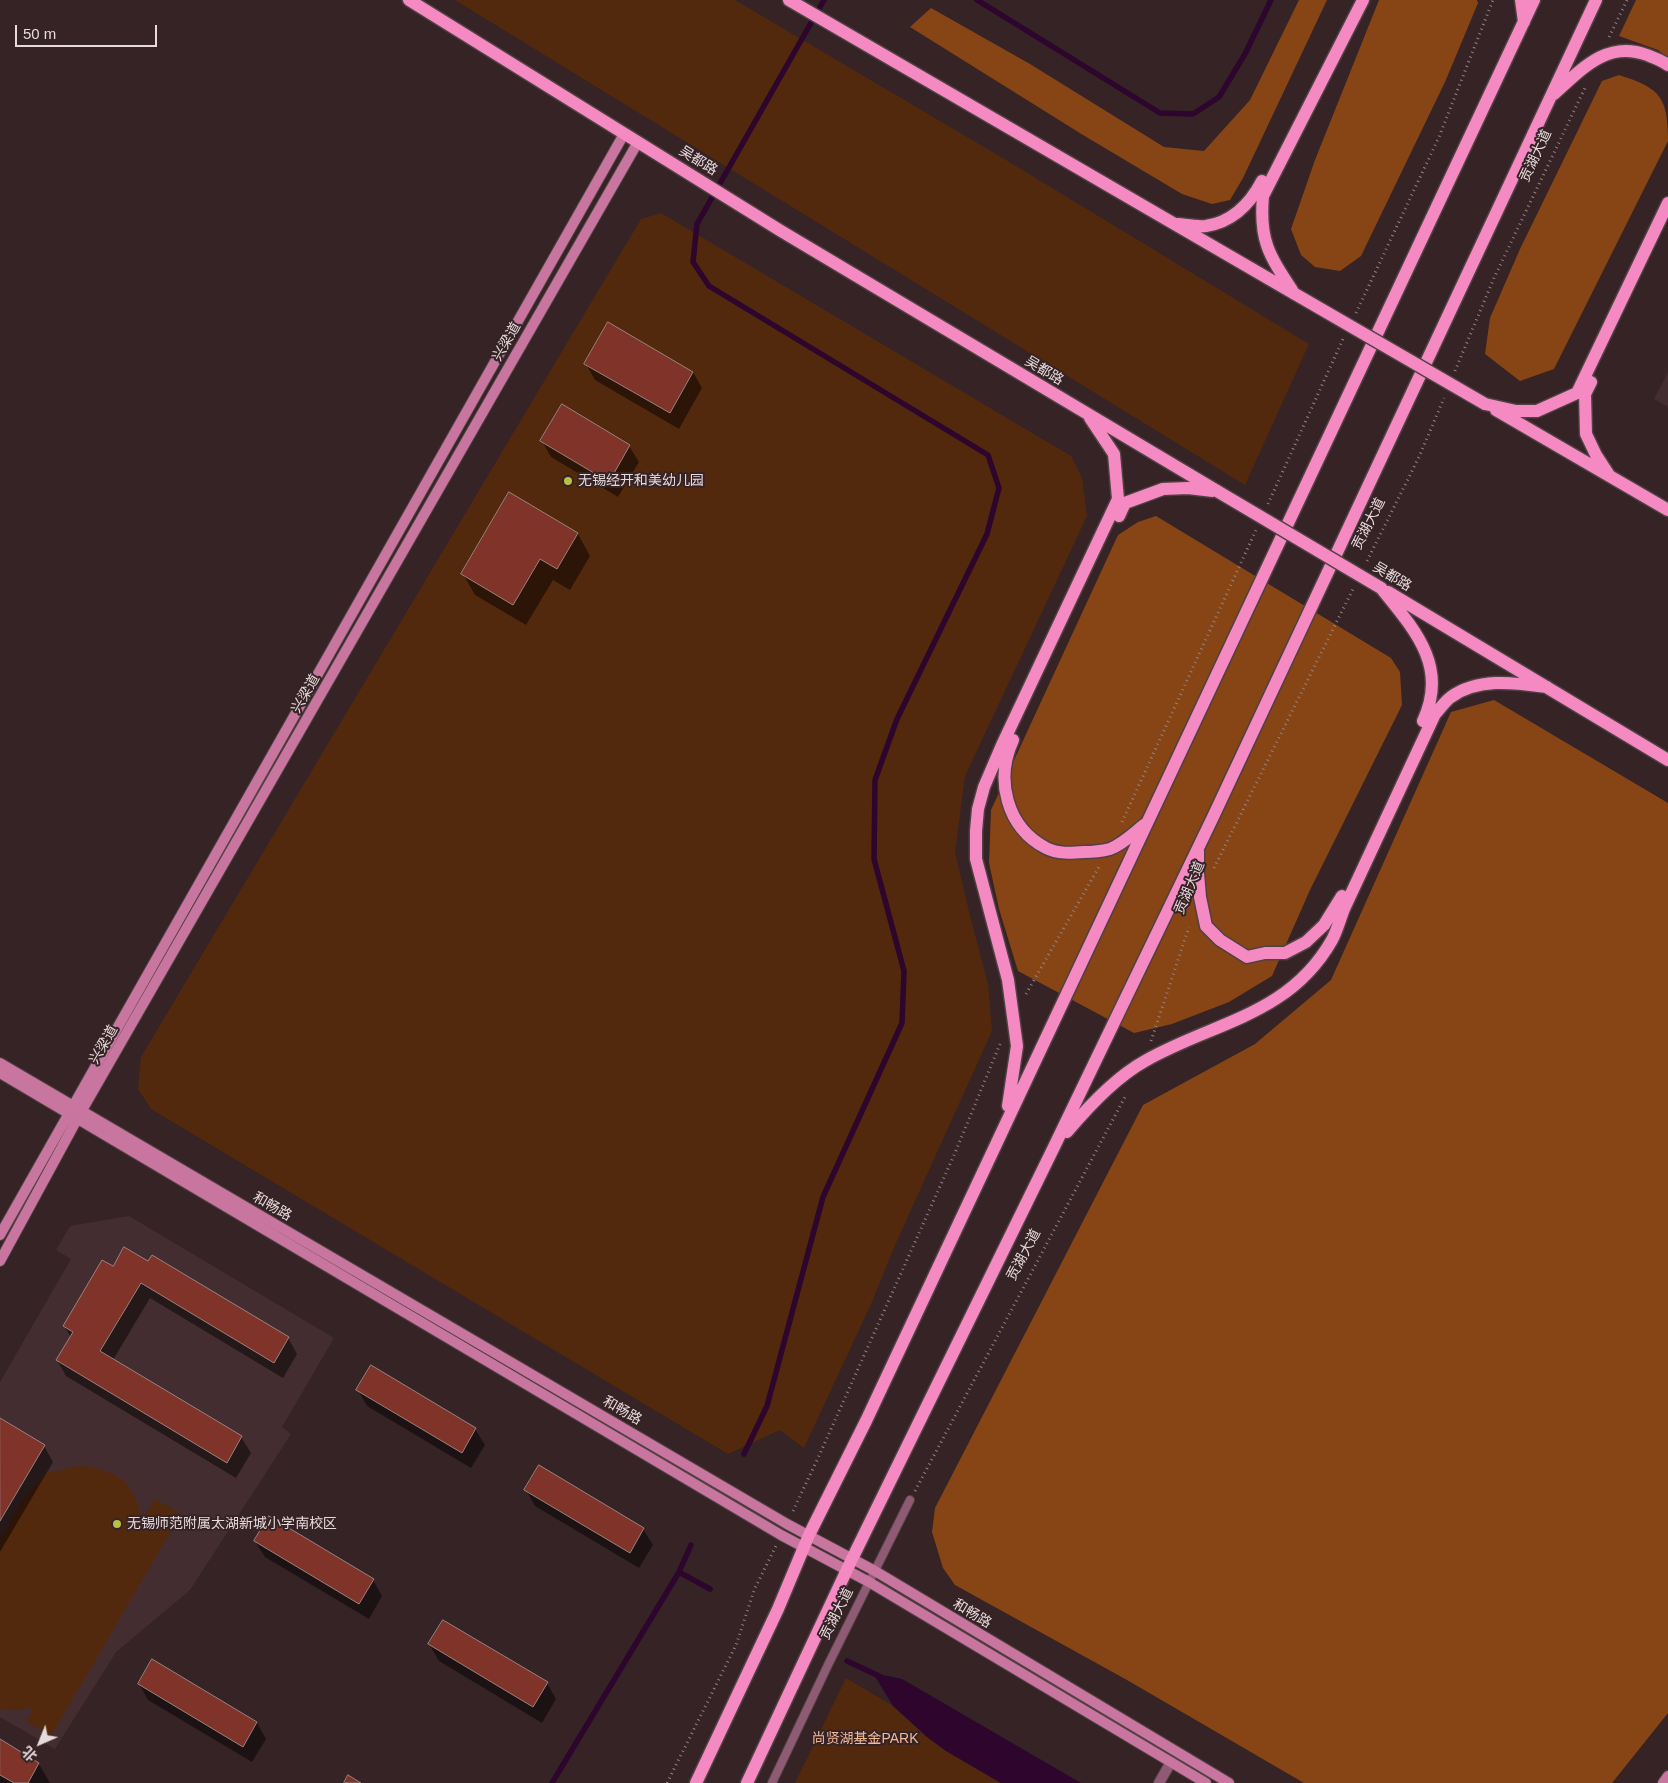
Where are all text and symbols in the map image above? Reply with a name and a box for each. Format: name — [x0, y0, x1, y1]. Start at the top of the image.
scale bar — [18, 15, 160, 47]
text: 50 m — [23, 25, 56, 42]
street label: 贡湖大道 — [1517, 127, 1555, 185]
street label: 吴都路 — [676, 143, 720, 179]
street label: 兴梁道 — [489, 320, 525, 364]
street label: 吴都路 — [1022, 353, 1066, 389]
place label: 无锡经开和美幼儿园 — [578, 473, 704, 489]
marker: 无锡经开和美幼儿园 — [562, 475, 574, 487]
street label: 贡湖大道 — [1349, 495, 1389, 553]
street label: 吴都路 — [1370, 559, 1414, 595]
street label: 兴梁道 — [288, 672, 324, 716]
street label: 贡湖大道 — [1171, 859, 1209, 917]
street label: 兴梁道 — [86, 1023, 122, 1067]
street label: 和畅路 — [250, 1189, 294, 1225]
street label: 贡湖大道 — [1003, 1226, 1045, 1284]
street label: 和畅路 — [600, 1393, 644, 1429]
place label: 无锡师范附属太湖新城小学南校区 — [127, 1516, 337, 1532]
marker: 无锡师范附属太湖新城小学南校区 — [111, 1518, 123, 1530]
street label: 贡湖大道 — [817, 1585, 857, 1643]
street label: 和畅路 — [950, 1596, 994, 1632]
north arrow — [15, 1718, 65, 1768]
park label: 尚贤湖基金PARK — [811, 1731, 919, 1747]
text: 北 — [19, 1743, 40, 1764]

